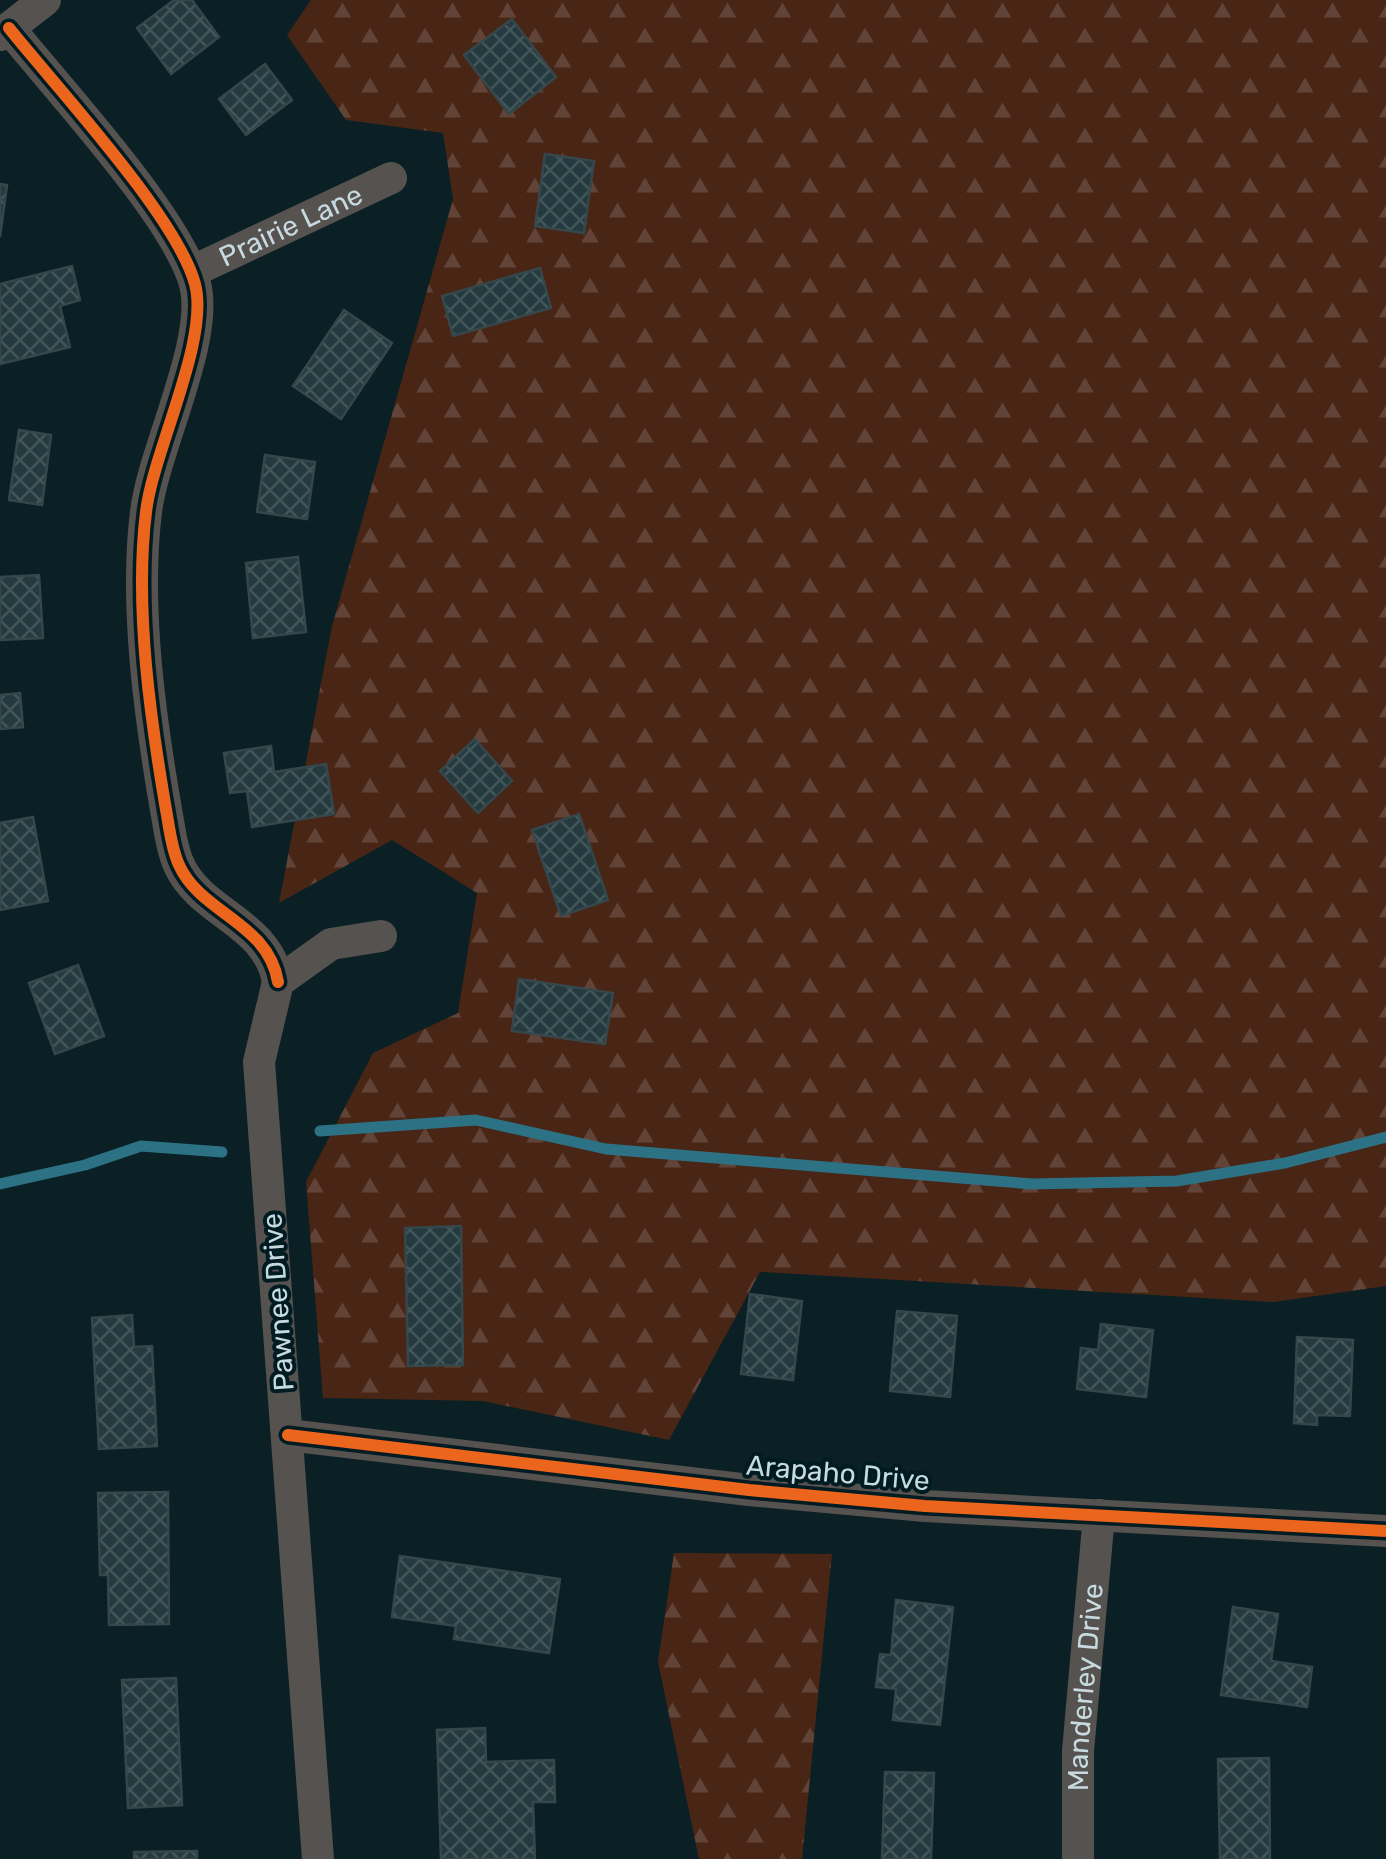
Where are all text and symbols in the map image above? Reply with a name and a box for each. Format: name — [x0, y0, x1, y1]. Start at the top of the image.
street label: Prairie Lane — [214, 177, 367, 273]
street label: Pawnee Drive — [255, 1212, 301, 1392]
street label: Arapaho Drive — [745, 1449, 931, 1497]
street label: Manderley Drive — [1061, 1582, 1109, 1791]

